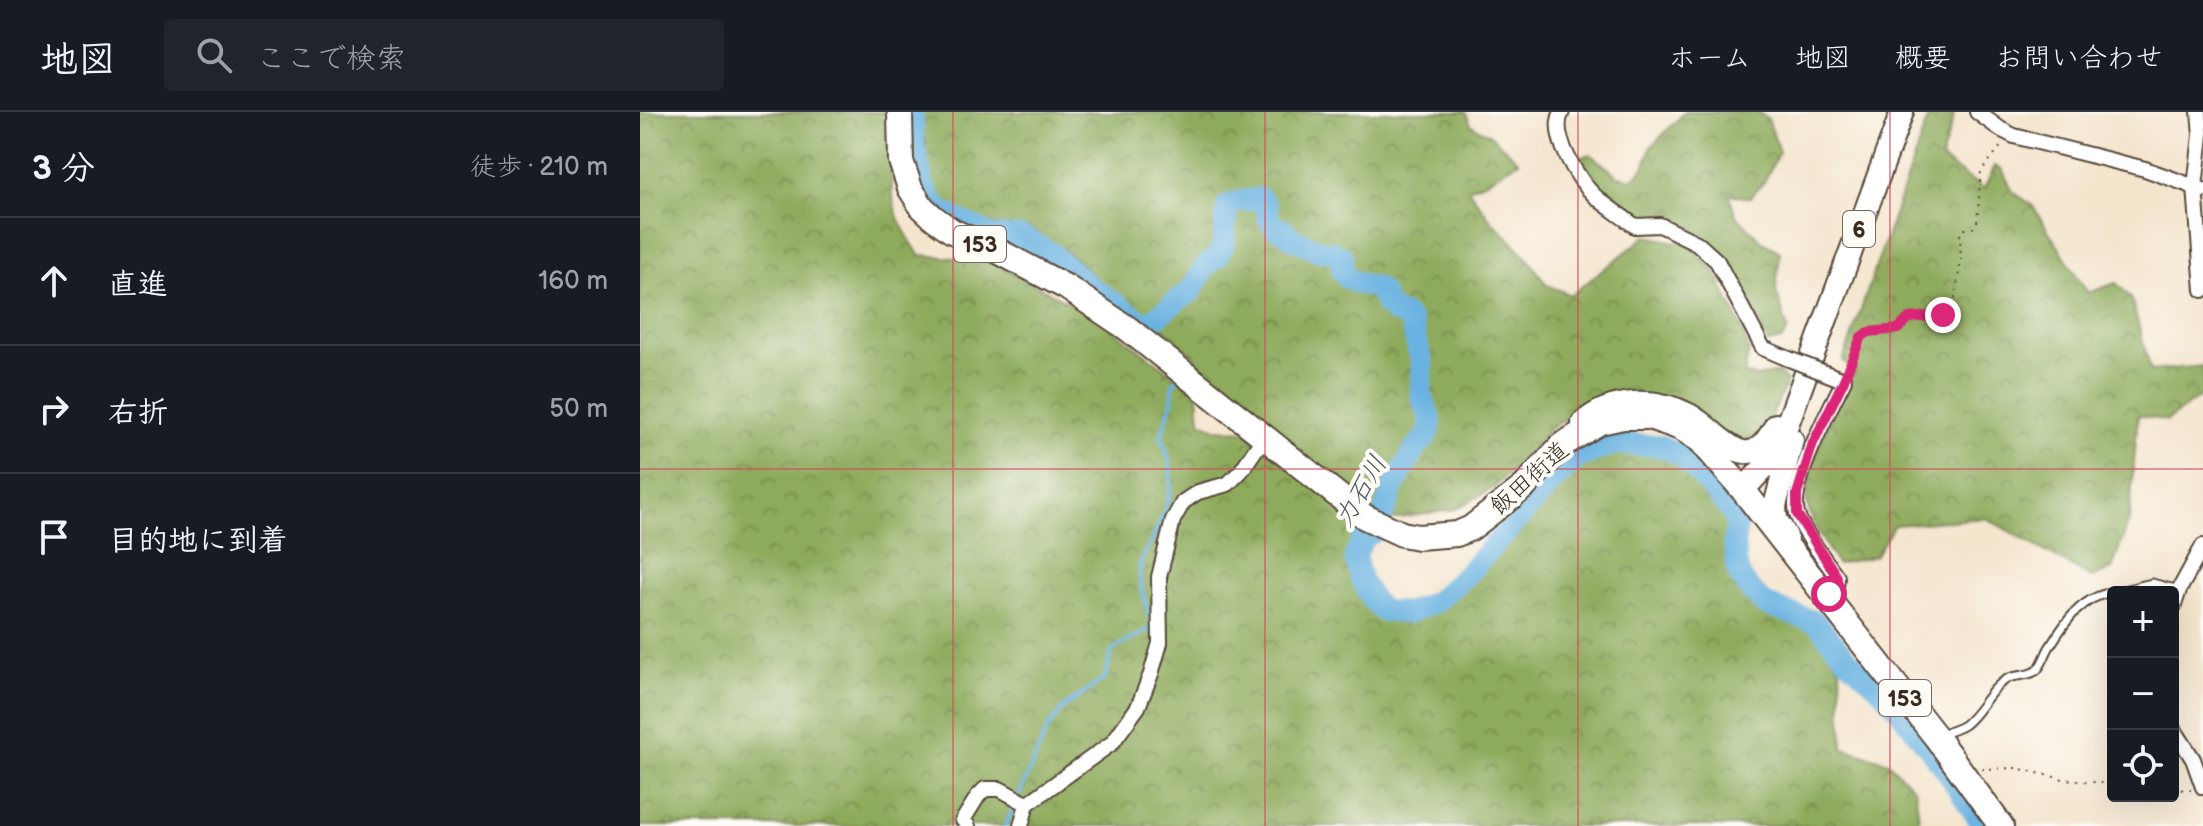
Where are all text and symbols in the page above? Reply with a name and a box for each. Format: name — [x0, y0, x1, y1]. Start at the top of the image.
search box — [164, 19, 724, 91]
icon: search — [192, 33, 236, 77]
text: 地図 — [40, 38, 116, 83]
text: ここで検索 — [256, 41, 406, 77]
text: ホーム — [1668, 42, 1751, 75]
text: 地図 — [1795, 42, 1851, 75]
text: 概要 — [1895, 42, 1951, 75]
text: お問い合わせ — [1995, 42, 2163, 75]
text: 3 分 — [32, 148, 95, 189]
text: 徒歩 · 210 m — [470, 152, 608, 183]
road number: 6 — [1843, 211, 1875, 247]
road number: 153 — [954, 226, 1006, 262]
icon: ahead — [32, 259, 76, 303]
text: 160 m — [538, 266, 608, 297]
text: 直進 — [108, 267, 168, 303]
route end — [1925, 297, 1961, 333]
icon: right — [32, 387, 76, 431]
text: 50 m — [549, 394, 608, 425]
text: 右折 — [108, 395, 168, 431]
street label: 飯田街道 — [1484, 435, 1575, 521]
water label: 力石川 — [1328, 450, 1394, 533]
icon: arrive — [32, 515, 76, 559]
text: 目的地に到着 — [108, 523, 288, 559]
route start — [1811, 576, 1847, 612]
map controls — [2107, 586, 2179, 802]
button: + — [2107, 586, 2179, 658]
button: − — [2107, 658, 2179, 730]
road number: 153 — [1879, 680, 1931, 716]
button: locate — [2107, 730, 2179, 802]

